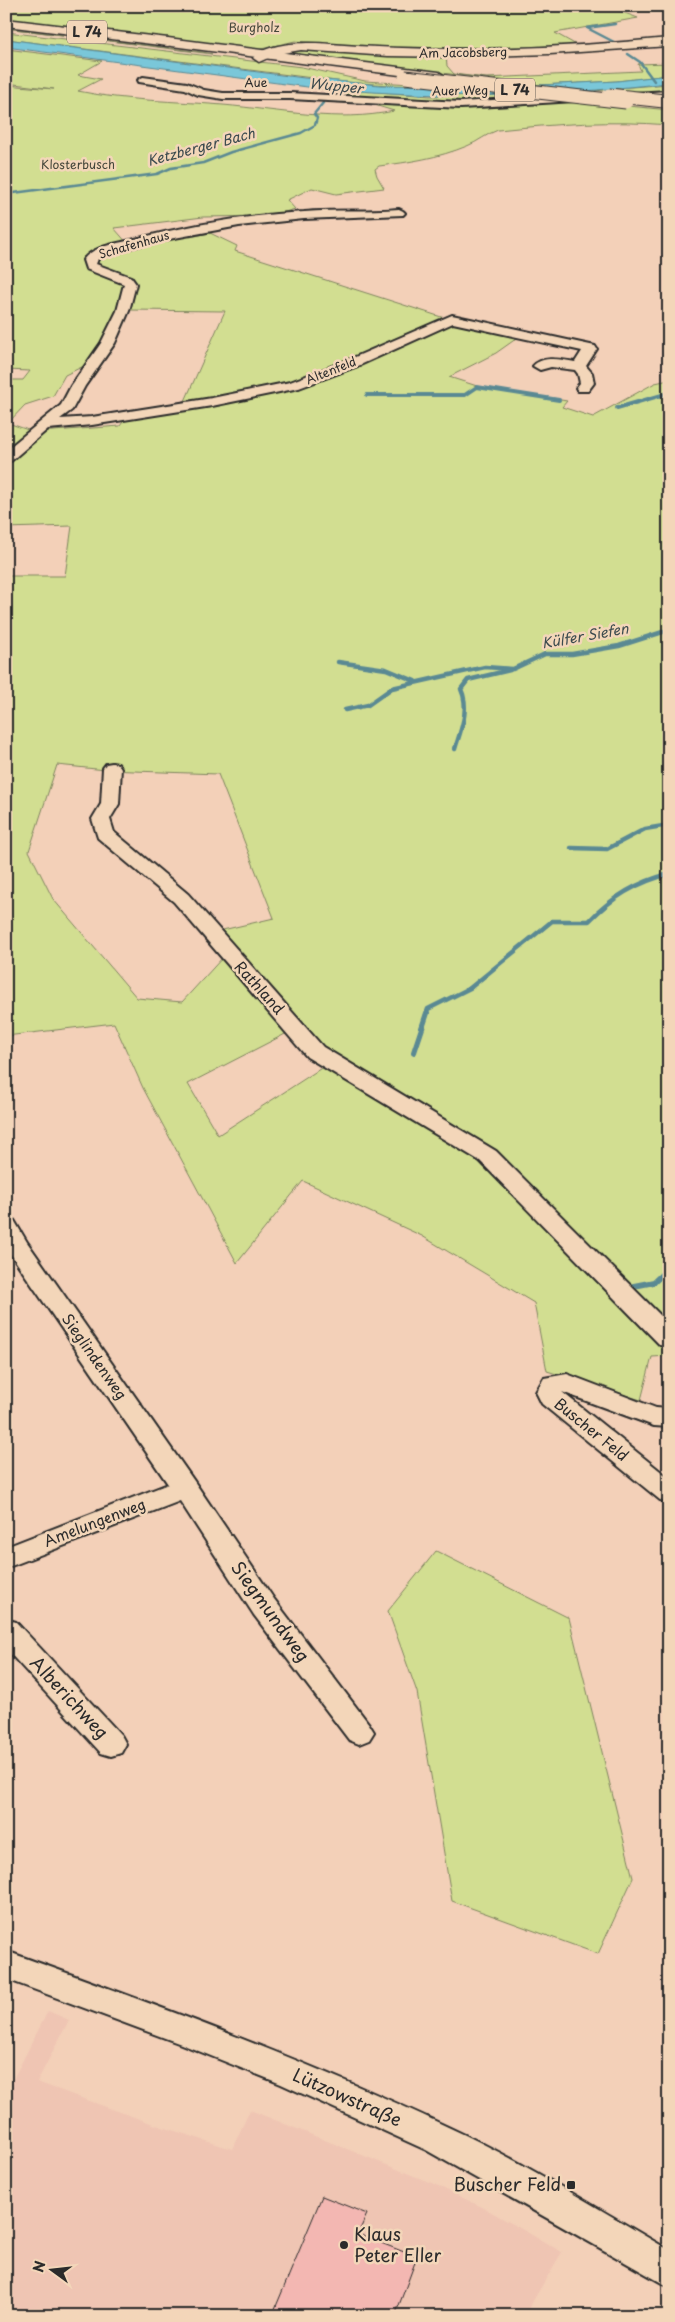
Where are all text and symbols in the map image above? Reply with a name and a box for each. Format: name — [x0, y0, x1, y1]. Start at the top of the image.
park label: Burgholz — [228, 18, 280, 36]
road number: L 74 — [67, 21, 107, 44]
street label: Am Jacobsberg — [419, 42, 507, 62]
water label: Wupper — [308, 72, 365, 99]
street label: Aue — [244, 73, 268, 91]
road number: L 74 — [495, 78, 535, 102]
street label: Auer Weg — [432, 81, 488, 99]
water label: Ketzberger Bach — [145, 122, 258, 171]
park label: Klosterbusch — [41, 155, 115, 173]
street label: Schafenhaus — [96, 225, 172, 263]
street label: Altenfeld — [303, 352, 358, 388]
water label: Külfer Siefen — [540, 617, 630, 653]
street label: Rathland — [230, 955, 290, 1019]
street label: Sieglindenweg — [57, 1308, 134, 1404]
street label: Buscher Feld — [550, 1392, 634, 1466]
street label: Amelungenweg — [40, 1492, 149, 1552]
street label: Siegmundweg — [225, 1555, 317, 1667]
street label: Alberichweg — [24, 1649, 116, 1745]
street label: Lützowstraße — [289, 2061, 406, 2133]
place label: Buscher Feld — [454, 2170, 561, 2197]
marker: Buscher Feld — [565, 2179, 577, 2191]
place label: Klaus Peter Eller — [354, 2220, 442, 2268]
marker: Klaus Peter Eller — [338, 2239, 350, 2251]
north arrow — [28, 2244, 78, 2294]
text: N — [27, 2258, 51, 2275]

